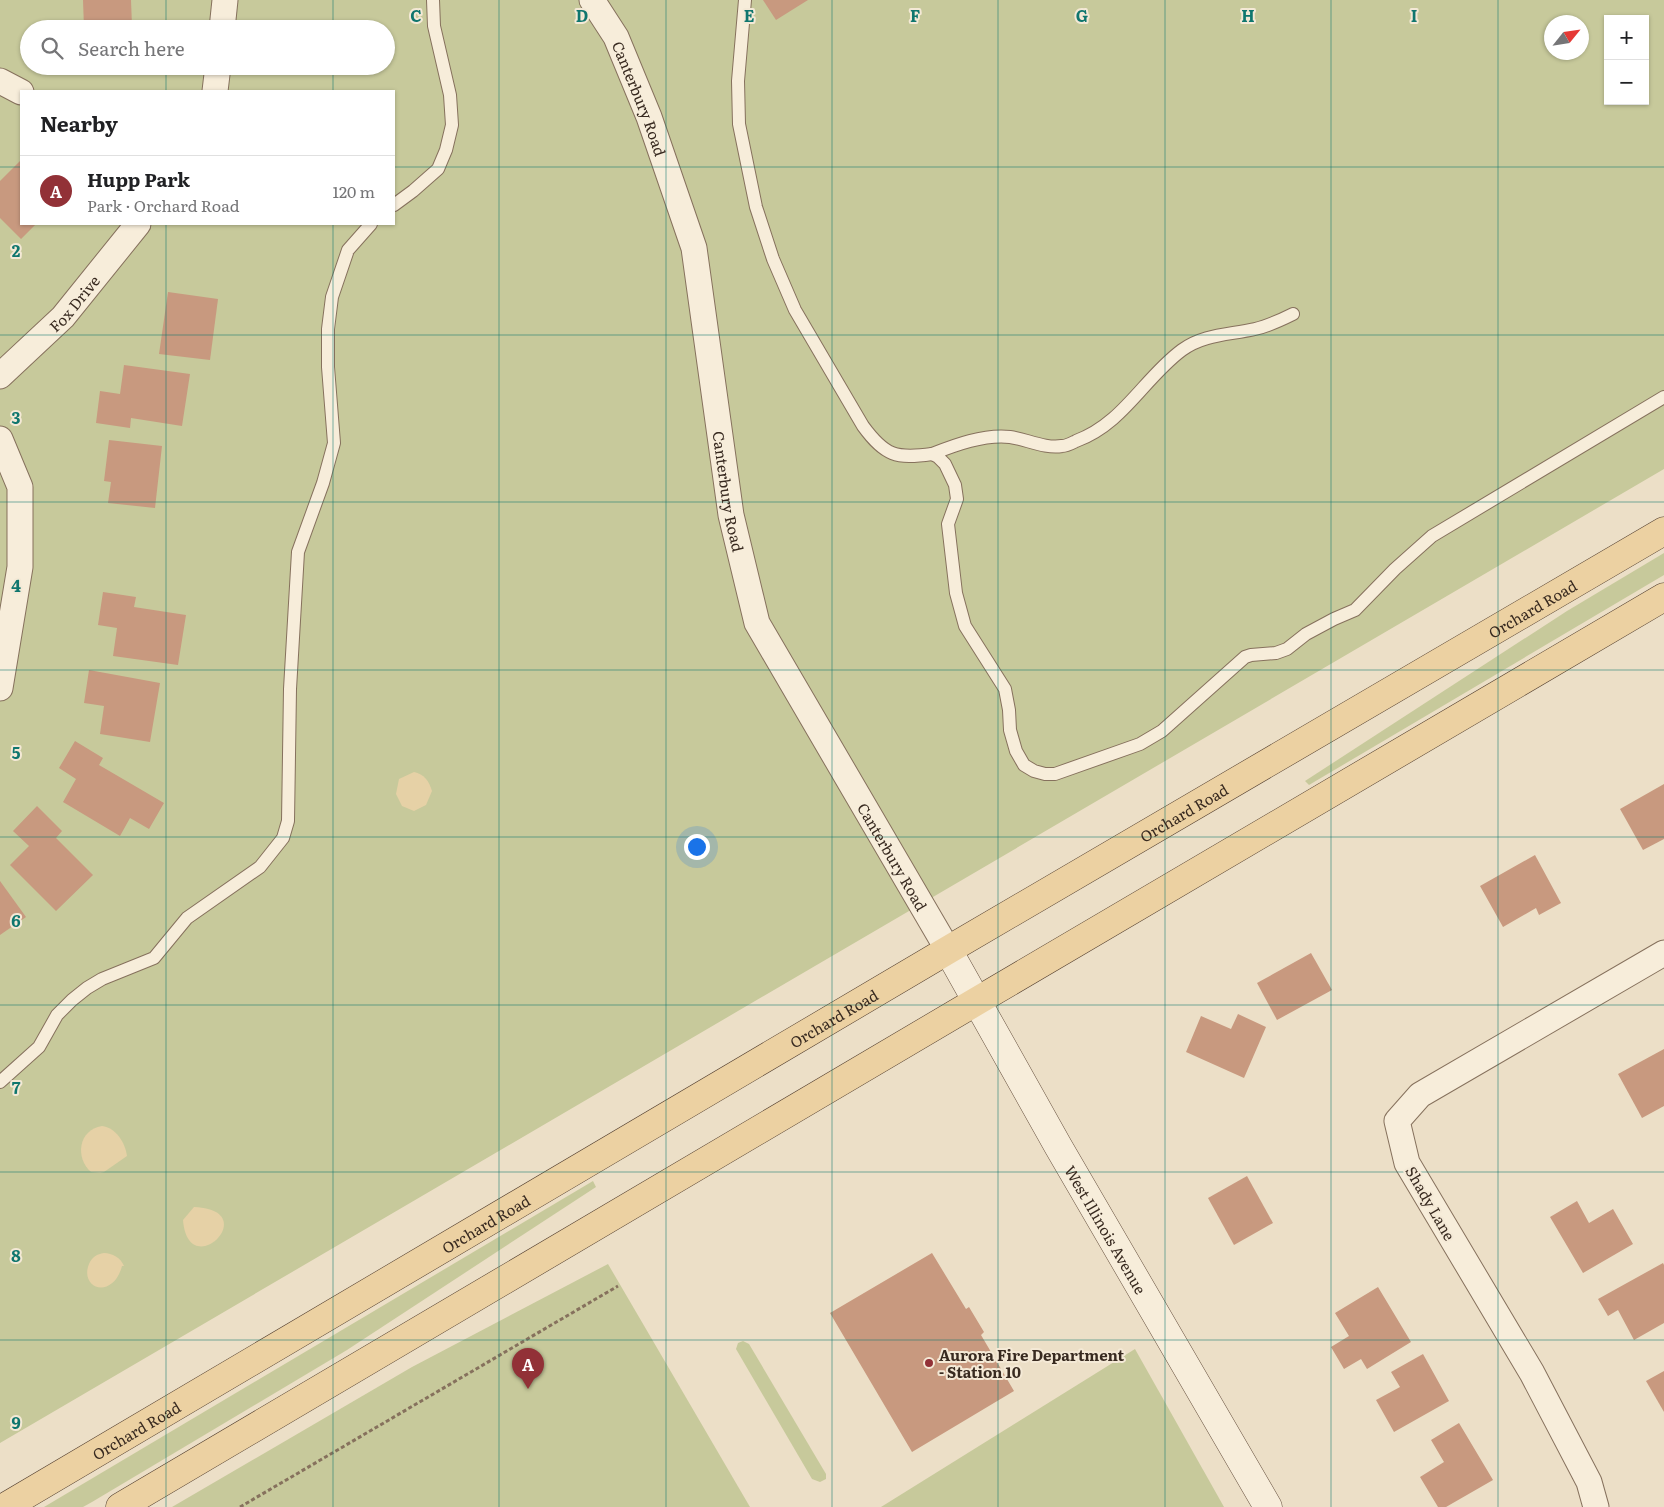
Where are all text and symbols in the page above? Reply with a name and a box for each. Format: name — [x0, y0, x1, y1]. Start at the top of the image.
text: C — [410, 3, 422, 27]
text: D — [576, 3, 588, 27]
text: E — [744, 3, 755, 27]
text: F — [910, 3, 920, 27]
text: G — [1076, 3, 1088, 27]
text: H — [1241, 3, 1255, 27]
text: I — [1411, 3, 1417, 27]
north arrow — [1544, 15, 1589, 60]
map controls — [1604, 15, 1649, 105]
button: + — [1604, 15, 1649, 60]
search box — [20, 20, 395, 75]
icon: search — [38, 34, 66, 62]
text: Search here — [78, 34, 185, 62]
street label: Canterbury Road — [607, 37, 673, 159]
button: − — [1604, 60, 1649, 105]
text: Nearby — [40, 107, 118, 138]
text: Hupp Park — [87, 165, 190, 193]
text: A — [50, 179, 62, 203]
text: 120 m — [332, 179, 375, 203]
text: Park · Orchard Road — [87, 193, 240, 217]
text: 2 — [12, 238, 21, 262]
street label: Fox Drive — [43, 269, 105, 337]
text: 3 — [12, 405, 21, 429]
street label: Canterbury Road — [708, 430, 751, 554]
text: 4 — [11, 573, 21, 597]
street label: Orchard Road — [1483, 573, 1581, 643]
text: 5 — [12, 740, 21, 764]
street label: Orchard Road — [1135, 777, 1232, 847]
street label: Canterbury Road — [853, 798, 934, 915]
your location — [684, 834, 710, 860]
text: 6 — [11, 908, 21, 932]
street label: Orchard Road — [785, 983, 882, 1053]
text: 7 — [12, 1075, 21, 1099]
street label: West Illinois Avenue — [1060, 1160, 1153, 1298]
street label: Shady Lane — [1400, 1162, 1462, 1245]
street label: Orchard Road — [437, 1188, 534, 1258]
text: 8 — [11, 1243, 21, 1267]
place label: Aurora Fire Department - Station 10 — [939, 1343, 1124, 1383]
pin: A — [512, 1348, 544, 1389]
marker: Aurora Fire Department - Station 10 — [923, 1357, 935, 1369]
street label: Orchard Road — [87, 1395, 184, 1465]
text: 9 — [11, 1410, 21, 1434]

